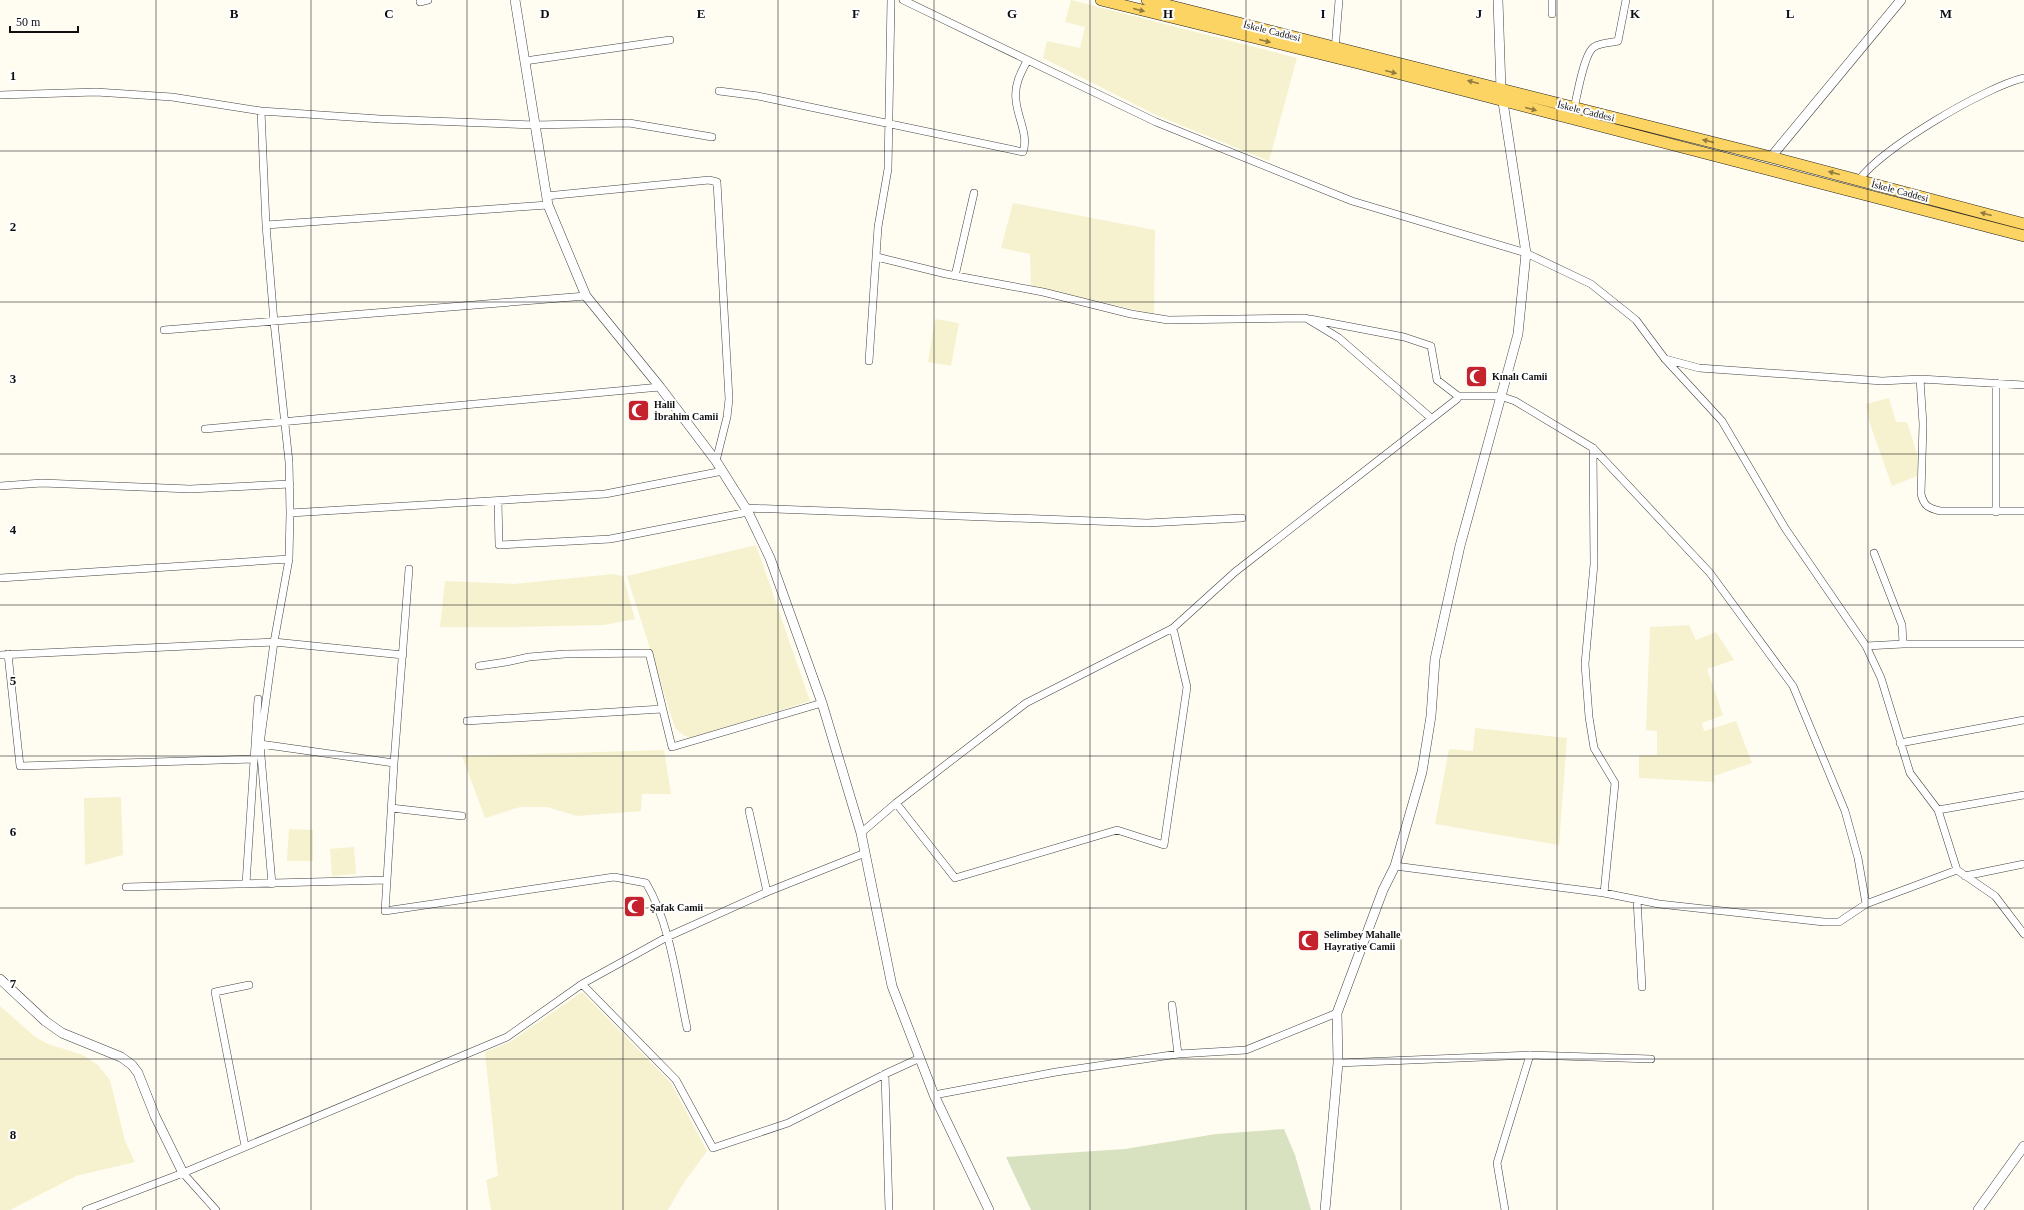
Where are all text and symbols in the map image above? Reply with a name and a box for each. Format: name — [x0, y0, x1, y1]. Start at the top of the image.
text: B — [230, 6, 239, 21]
text: C — [384, 6, 394, 21]
text: D — [540, 6, 550, 21]
text: E — [697, 6, 705, 21]
text: F — [852, 6, 860, 21]
text: G — [1007, 6, 1017, 21]
text: H — [1163, 6, 1173, 21]
text: I — [1320, 6, 1326, 21]
text: J — [1476, 6, 1483, 21]
text: K — [1630, 6, 1641, 21]
text: L — [1786, 6, 1795, 21]
text: M — [1940, 6, 1952, 21]
one-way arrow — [1133, 7, 1145, 13]
scale bar — [10, 8, 78, 34]
text: 50 m — [16, 15, 41, 29]
street label: İskele Caddesi — [1242, 19, 1302, 43]
one-way arrow — [1259, 38, 1272, 44]
text: 1 — [10, 68, 16, 83]
one-way arrow — [1386, 69, 1398, 75]
one-way arrow — [1467, 79, 1479, 85]
street label: İskele Caddesi — [1556, 99, 1616, 123]
one-way arrow — [1525, 106, 1537, 112]
one-way arrow — [1701, 138, 1714, 144]
one-way arrow — [1827, 170, 1840, 176]
street label: İskele Caddesi — [1870, 178, 1930, 204]
one-way arrow — [1980, 211, 1992, 217]
text: 2 — [10, 219, 16, 234]
mosque icon: Kınalı Camii — [1463, 363, 1489, 389]
text: 3 — [10, 371, 17, 386]
place label: Kınalı Camii — [1492, 371, 1548, 382]
mosque icon: Halil İbrahim Camii — [625, 397, 651, 423]
place label: Halil İbrahim Camii — [654, 399, 718, 422]
text: 4 — [10, 522, 17, 537]
text: 5 — [10, 673, 17, 688]
text: 6 — [10, 824, 17, 839]
mosque icon: Şafak Camii — [621, 894, 647, 920]
place label: Şafak Camii — [650, 902, 703, 913]
mosque icon: Selimbey Mahalle Hayratiye Camii — [1296, 927, 1322, 953]
place label: Selimbey Mahalle Hayratiye Camii — [1324, 929, 1401, 952]
text: 7 — [10, 976, 17, 991]
text: 8 — [10, 1127, 17, 1142]

